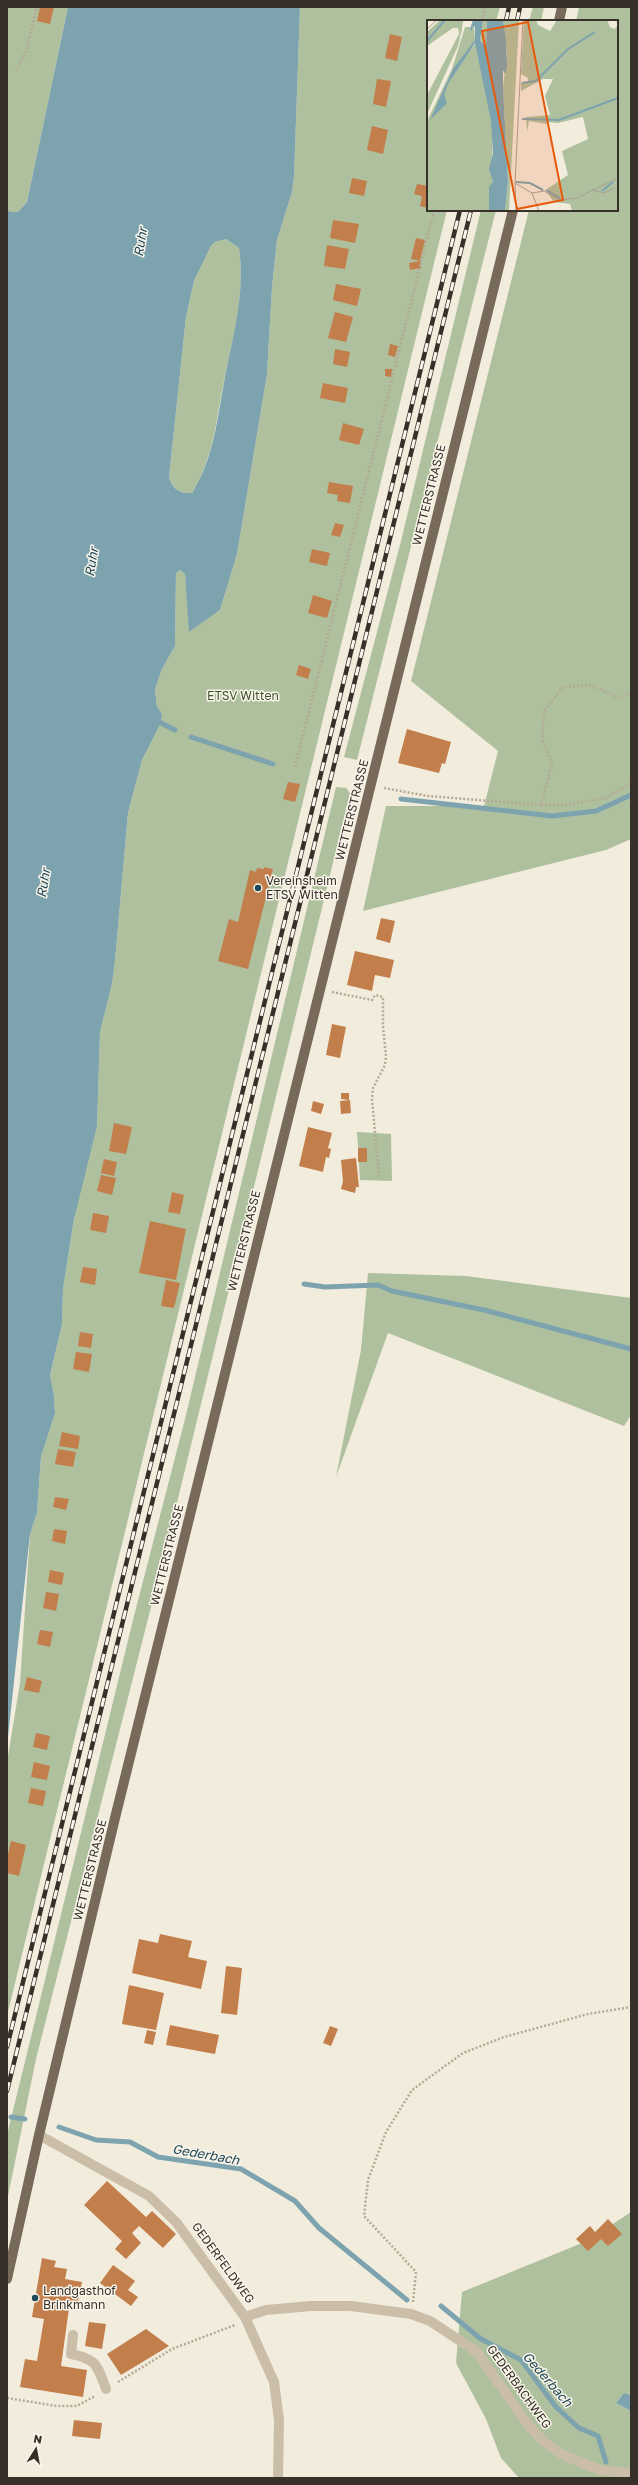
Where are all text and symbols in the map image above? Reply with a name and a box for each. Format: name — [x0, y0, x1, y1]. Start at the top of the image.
inset map — [427, 20, 618, 211]
water label: Ruhr — [130, 224, 151, 258]
street label: WETTERSTRASSE — [409, 443, 448, 547]
water label: Ruhr — [81, 544, 102, 578]
park label: ETSV Witten — [207, 688, 279, 703]
street label: WETTERSTRASSE — [332, 758, 371, 862]
water label: Ruhr — [33, 865, 54, 899]
place label: Vereinsheim ETSV Witten — [266, 873, 338, 902]
marker: Vereinsheim ETSV Witten — [253, 883, 263, 893]
street label: WETTERSTRASSE — [224, 1189, 263, 1293]
street label: WETTERSTRASSE — [147, 1503, 186, 1607]
street label: WETTERSTRASSE — [70, 1818, 109, 1922]
water label: Gederbach — [171, 2140, 242, 2168]
street label: GEDERFELDWEG — [189, 2219, 258, 2306]
place label: Landgasthof Brinkmann — [43, 2283, 116, 2312]
marker: Landgasthof Brinkmann — [30, 2293, 40, 2303]
street label: GEDERBACHWEG — [484, 2342, 555, 2431]
water label: Gederbach — [520, 2348, 577, 2411]
north arrow — [16, 2429, 56, 2469]
text: N — [33, 2432, 43, 2446]

